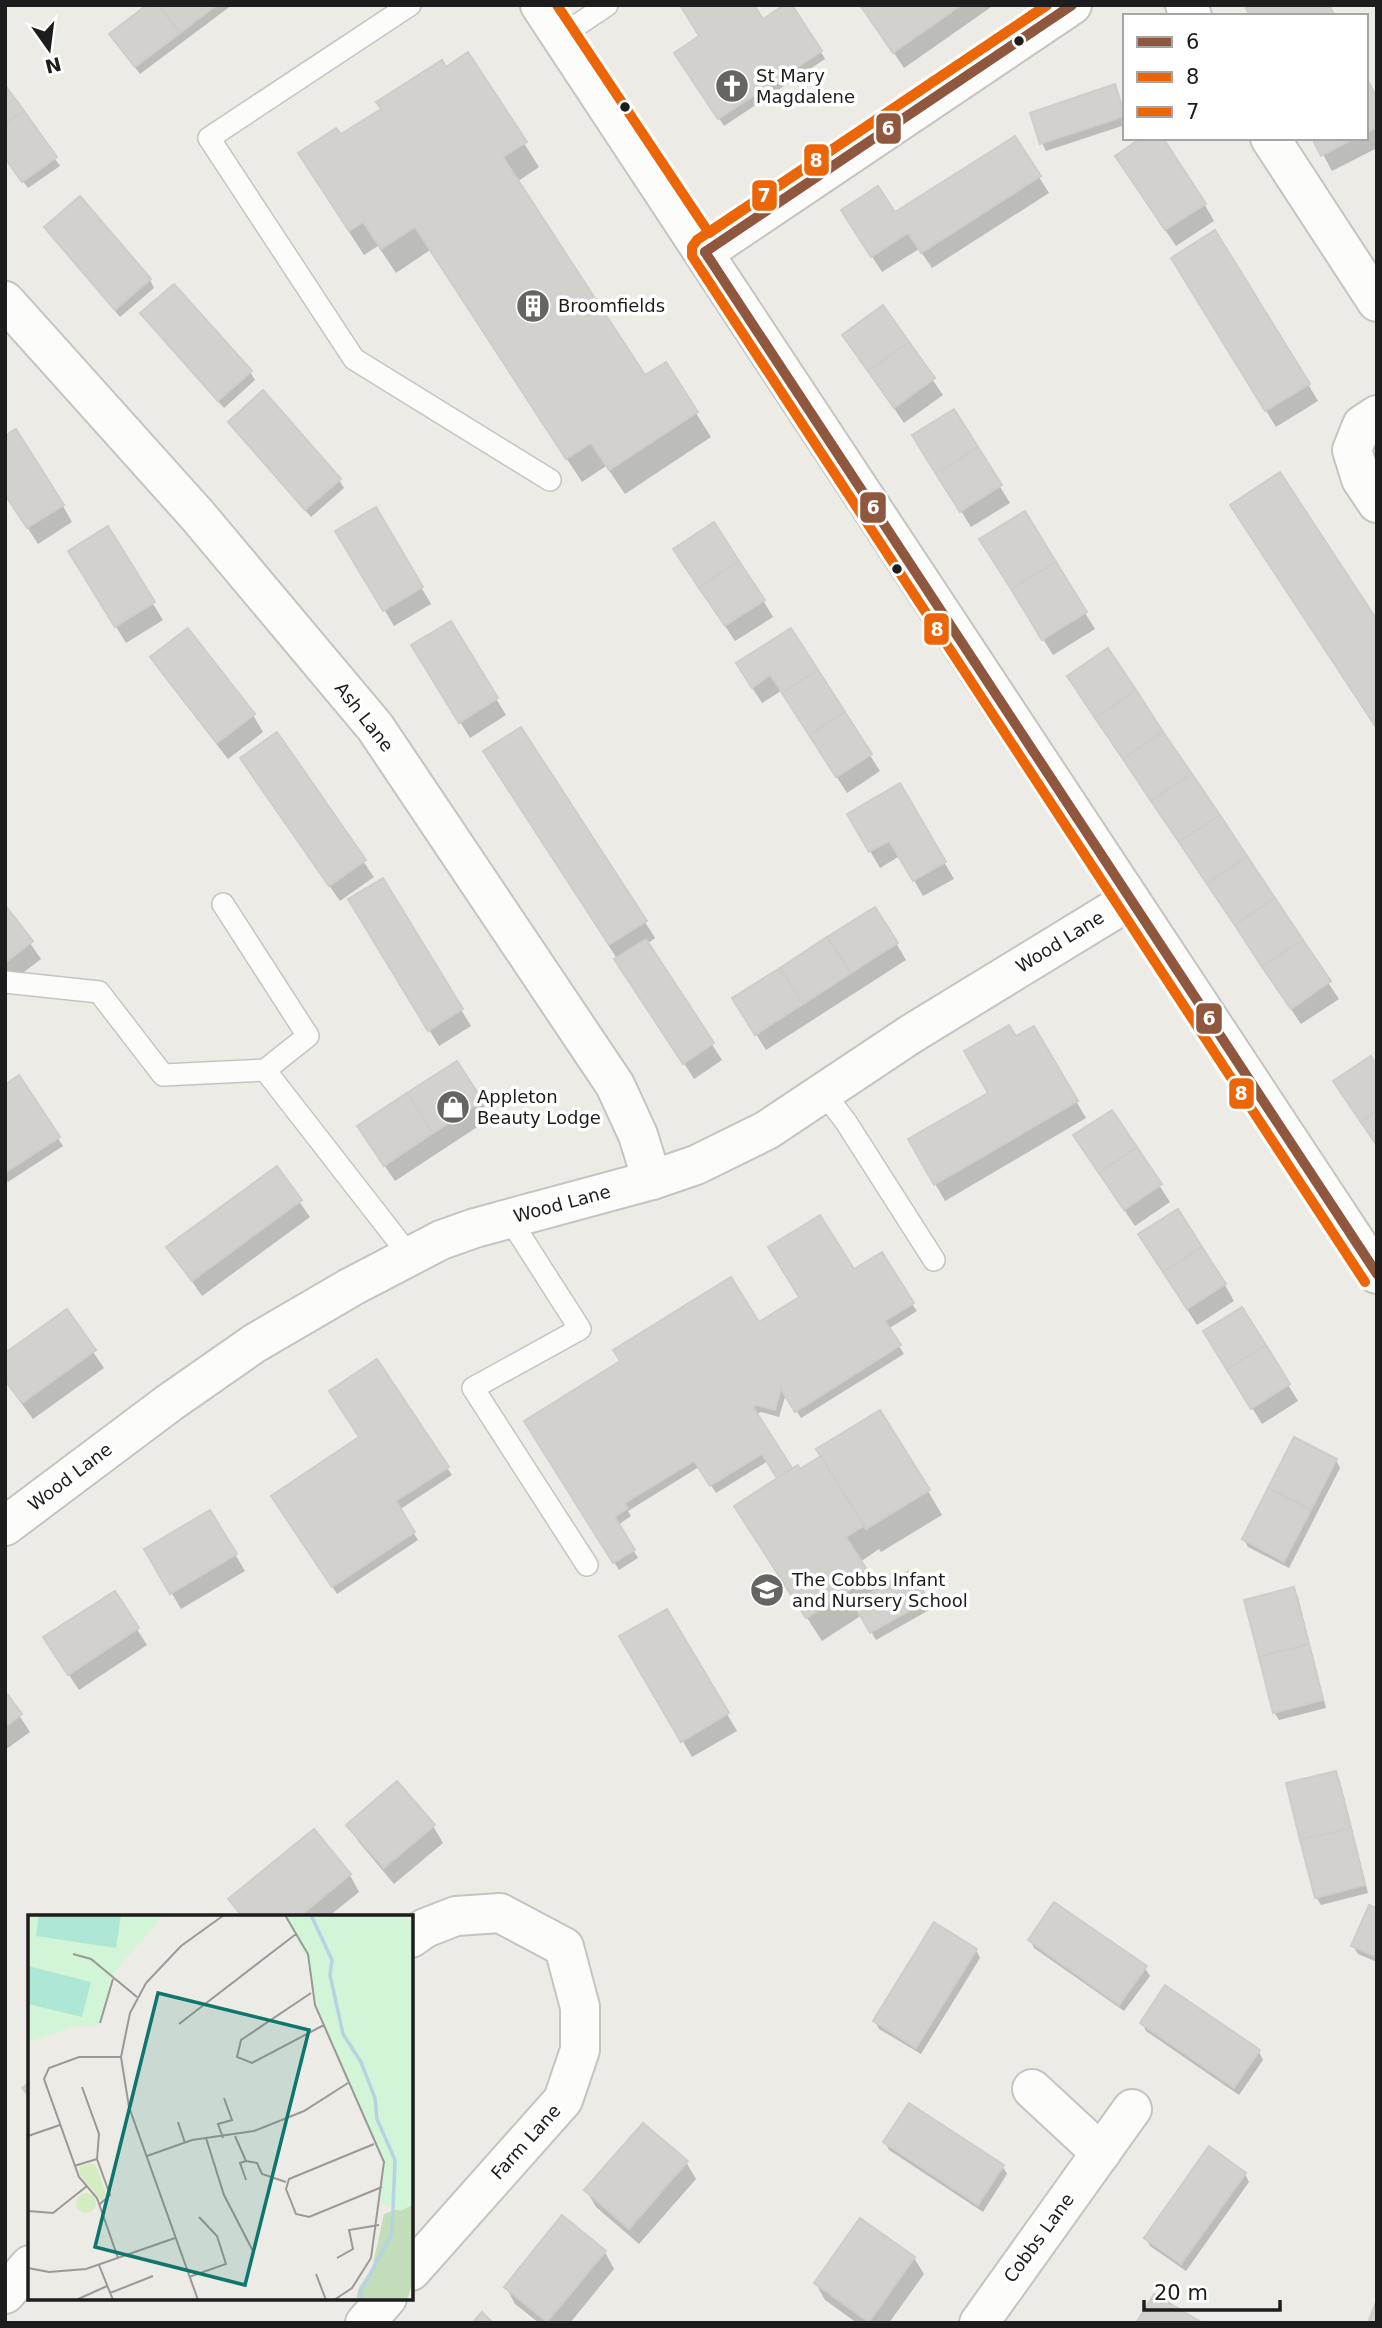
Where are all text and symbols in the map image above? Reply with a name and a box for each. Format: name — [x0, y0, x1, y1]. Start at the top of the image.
north arrow — [14, 14, 84, 84]
legend — [1123, 14, 1368, 140]
text: 6 — [1186, 30, 1199, 54]
unlabelled marker — [1012, 34, 1026, 48]
text: N — [43, 53, 63, 78]
place label: St Mary Magdalene — [756, 65, 855, 107]
text: 8 — [1186, 65, 1199, 89]
church icon: St Mary Magdalene — [713, 67, 751, 105]
unlabelled marker — [618, 100, 632, 114]
text: 7 — [1186, 100, 1199, 124]
line badge: 6 — [875, 112, 902, 145]
text: 6 — [881, 117, 895, 139]
line badge: 8 — [803, 143, 830, 177]
text: 8 — [809, 149, 823, 171]
line badge: 7 — [751, 179, 778, 212]
text: 7 — [757, 184, 771, 206]
building icon: Broomfields — [514, 287, 552, 325]
place label: Broomfields — [558, 295, 665, 316]
line badge: 6 — [859, 491, 887, 524]
text: 6 — [866, 496, 880, 518]
unlabelled marker — [890, 562, 904, 576]
line badge: 8 — [923, 612, 950, 646]
text: 8 — [930, 618, 944, 640]
street label: Ash Lane — [331, 678, 398, 756]
street label: Wood Lane — [1012, 906, 1107, 977]
line badge: 6 — [1195, 1002, 1223, 1035]
text: 6 — [1202, 1007, 1216, 1029]
line badge: 8 — [1228, 1077, 1255, 1110]
text: 8 — [1234, 1082, 1248, 1104]
place label: Appleton Beauty Lodge — [477, 1086, 601, 1128]
shop icon: Appleton Beauty Lodge — [434, 1088, 472, 1126]
street label: Wood Lane — [511, 1181, 613, 1227]
street label: Wood Lane — [24, 1438, 116, 1515]
place label: The Cobbs Infant and Nursery School — [791, 1569, 968, 1611]
school or university icon: The Cobbs Infant and Nursery School — [748, 1571, 786, 1609]
inset map — [28, 1915, 413, 2300]
street label: Farm Lane — [487, 2100, 565, 2183]
street label: Cobbs Lane — [999, 2189, 1078, 2286]
scale bar — [1144, 2268, 1280, 2312]
text: 20 m — [1154, 2281, 1208, 2305]

